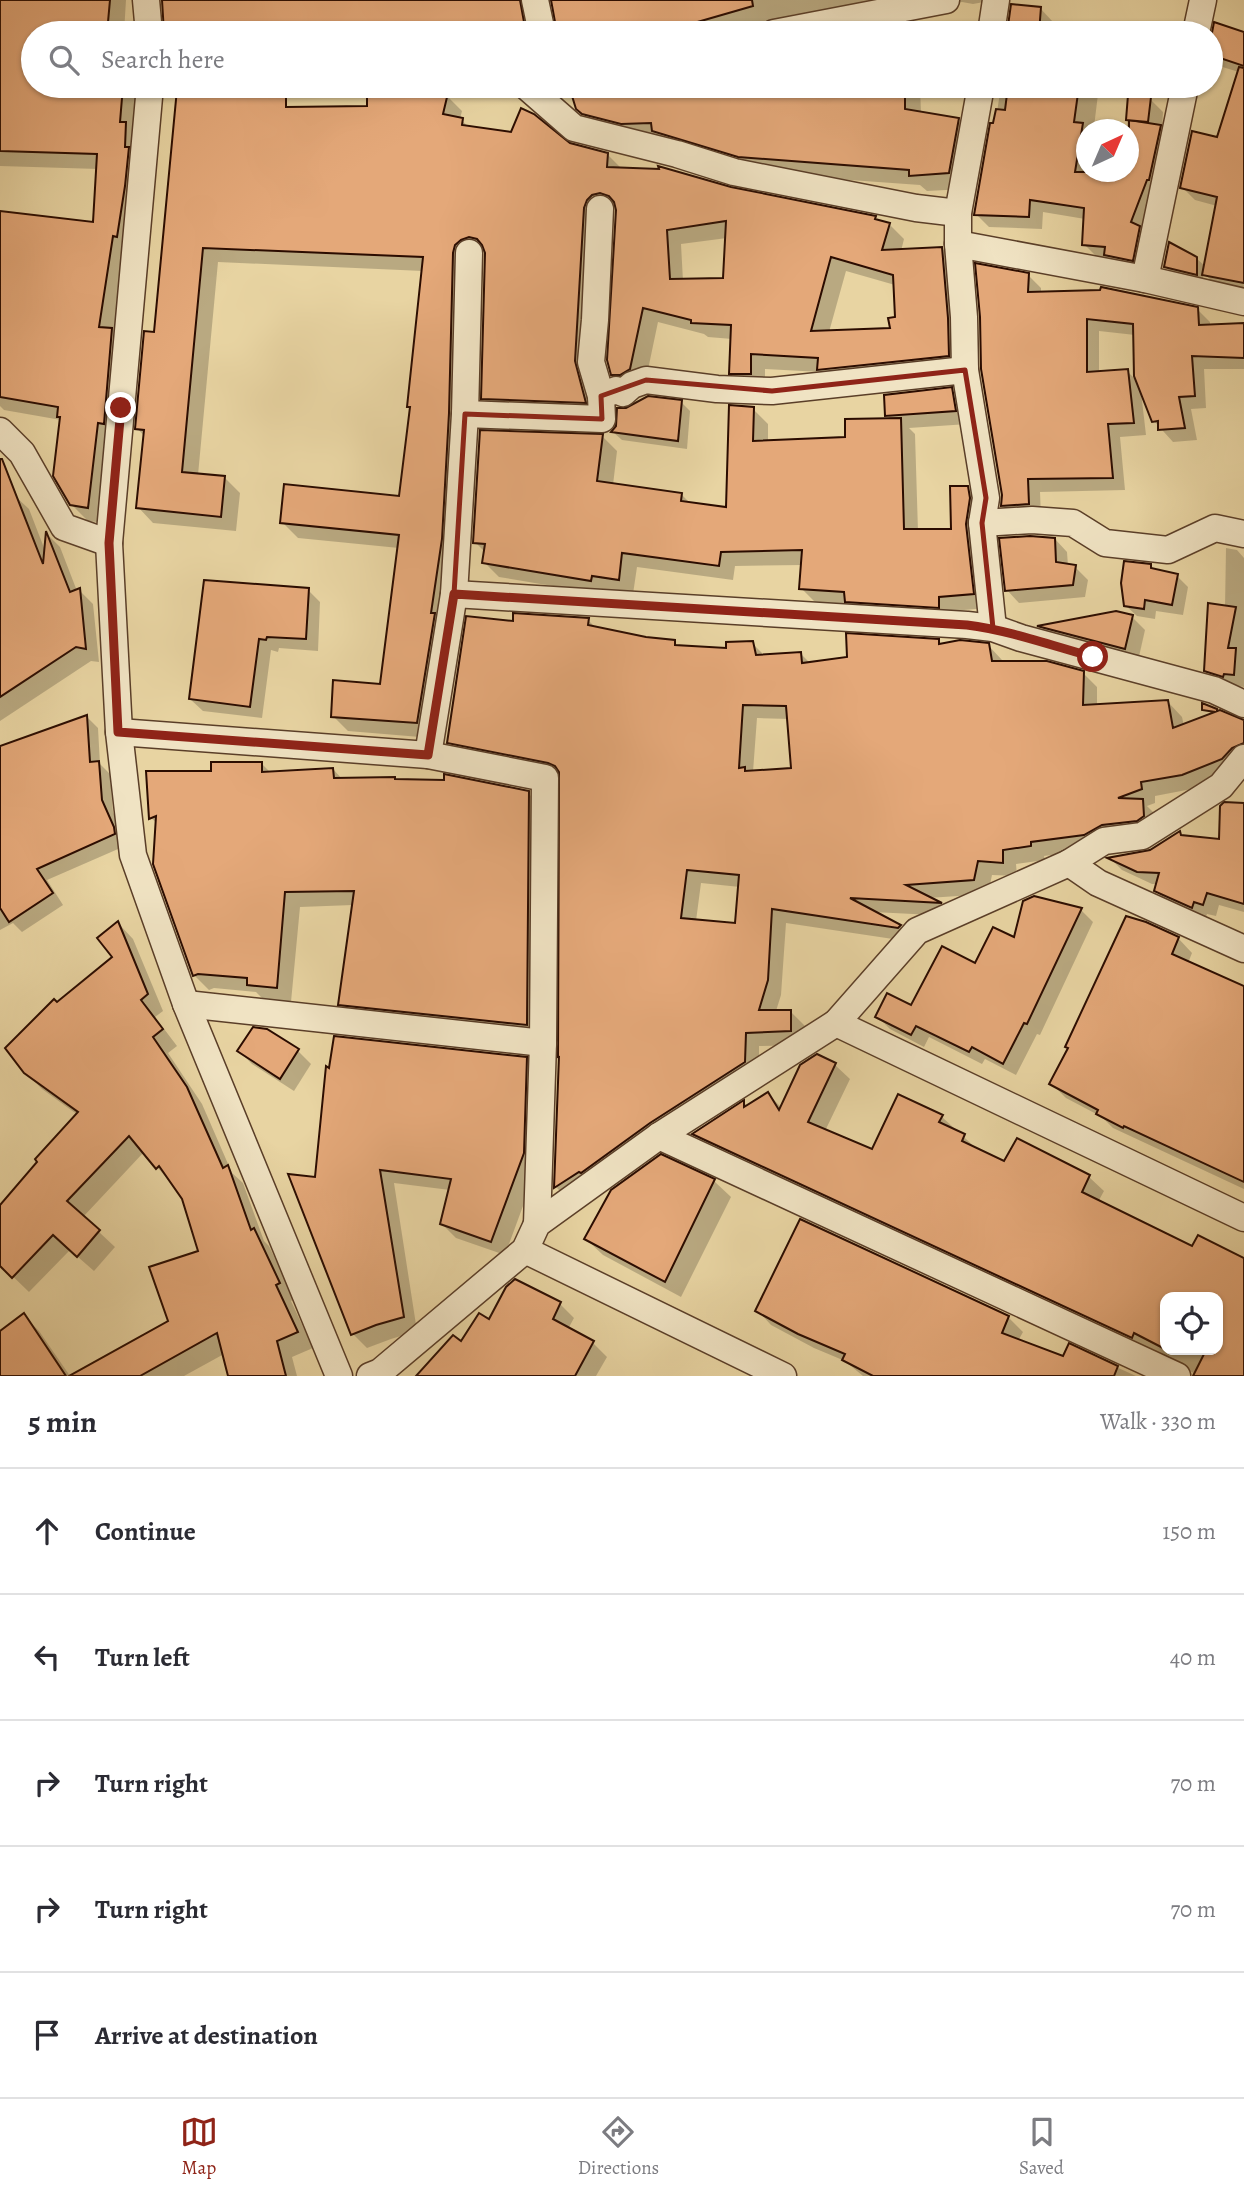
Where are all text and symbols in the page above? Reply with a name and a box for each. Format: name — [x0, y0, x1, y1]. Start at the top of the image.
search box — [21, 21, 1223, 98]
icon: search — [45, 41, 83, 79]
text: Search here — [101, 42, 225, 77]
north arrow — [1076, 119, 1139, 182]
route end — [105, 392, 136, 423]
route start — [1077, 641, 1108, 672]
map controls — [1160, 1292, 1223, 1355]
button: locate — [1160, 1292, 1223, 1355]
text: 5 min — [28, 1402, 97, 1442]
text: Walk · 330 m — [1100, 1406, 1216, 1437]
icon: ahead — [28, 1512, 66, 1550]
text: Continue — [95, 1514, 196, 1549]
text: 150 m — [1162, 1516, 1216, 1547]
icon: left — [28, 1638, 66, 1676]
text: Turn left — [95, 1640, 190, 1675]
text: 40 m — [1170, 1642, 1216, 1673]
icon: right — [28, 1764, 66, 1802]
text: Turn right — [95, 1766, 208, 1801]
text: 70 m — [1170, 1768, 1216, 1799]
icon: right — [28, 1890, 66, 1928]
text: Turn right — [95, 1892, 208, 1927]
text: 70 m — [1170, 1894, 1216, 1925]
icon: arrive — [28, 2016, 66, 2054]
text: Arrive at destination — [95, 2018, 318, 2053]
tab: Map — [180, 2113, 218, 2181]
tab: Directions — [578, 2113, 659, 2181]
tab: Saved — [1019, 2113, 1064, 2181]

